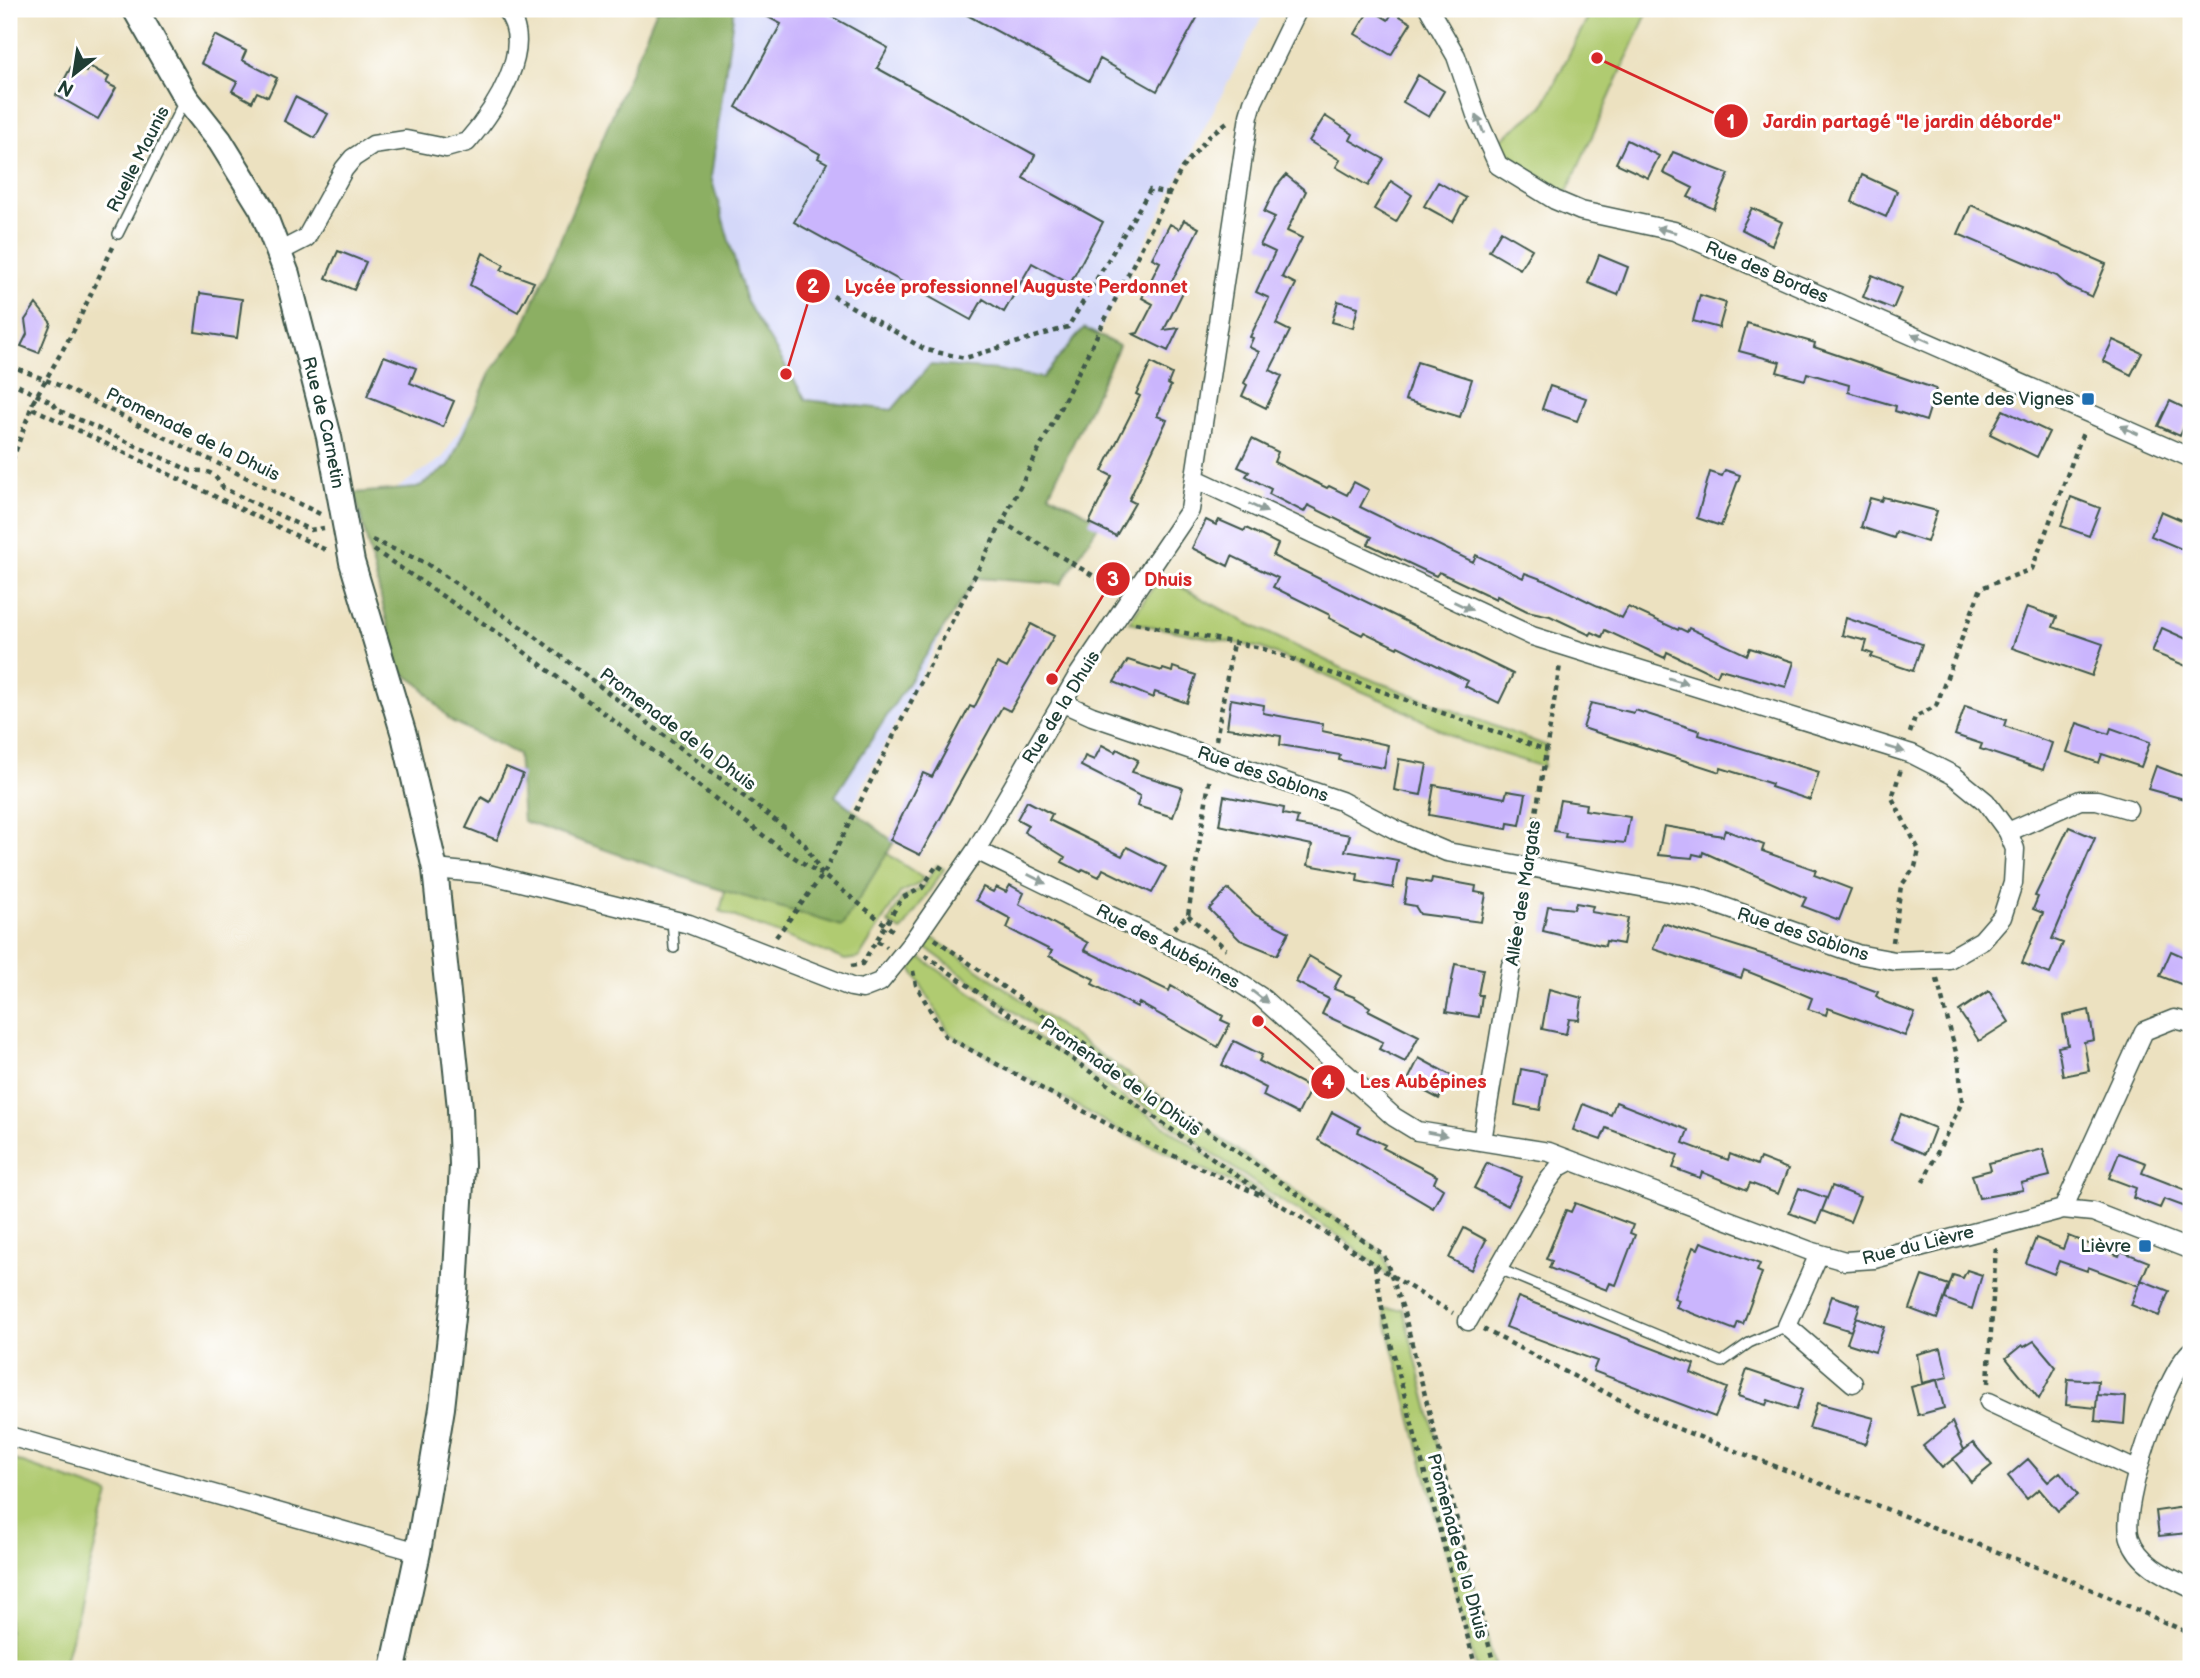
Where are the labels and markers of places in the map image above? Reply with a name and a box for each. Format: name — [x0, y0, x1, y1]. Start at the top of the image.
callout: Jardin partagé "le jardin déborde" — [1714, 101, 2075, 141]
callout: Lycée professionnel Auguste Perdonnet — [795, 266, 1201, 306]
place label: Sente des Vignes — [1932, 389, 2074, 410]
marker: Sente des Vignes — [2080, 391, 2096, 407]
callout: Dhuis — [1095, 559, 1206, 599]
callout: Les Aubépines — [1311, 1062, 1501, 1102]
place label: Lièvre — [2080, 1236, 2131, 1257]
marker: Lièvre — [2137, 1238, 2153, 1254]

